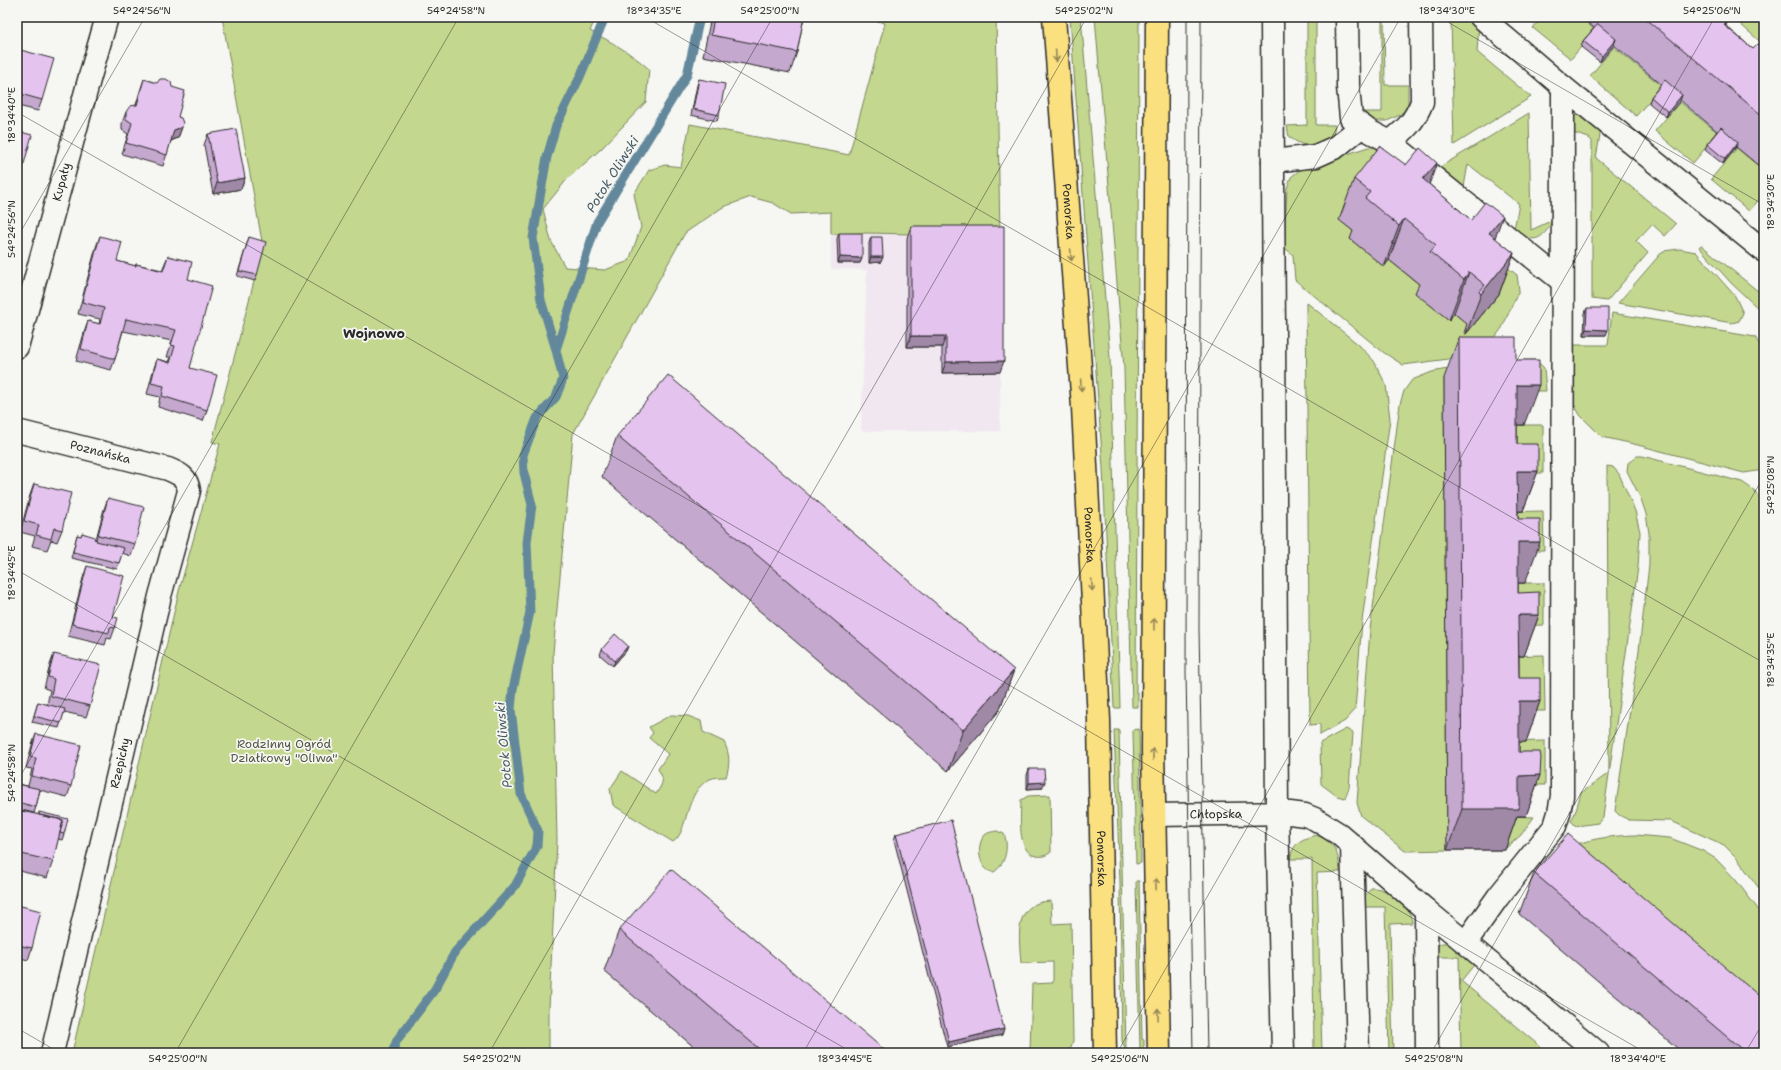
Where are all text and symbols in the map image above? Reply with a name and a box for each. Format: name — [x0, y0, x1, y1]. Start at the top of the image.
text: 54°24'56"N — [113, 4, 171, 17]
text: 54°24'58"N — [427, 4, 485, 17]
text: 18°34'35"E — [627, 4, 681, 17]
text: 54°25'00"N — [741, 4, 799, 17]
text: 54°25'02"N — [1055, 4, 1113, 17]
text: 18°34'30"E — [1419, 4, 1475, 17]
text: 54°25'06"N — [1683, 4, 1741, 17]
one-way arrow — [1053, 49, 1060, 62]
text: 18°34'40"E — [5, 87, 18, 143]
water label: Potok Oliwski — [582, 133, 643, 215]
street label: Kupały — [49, 161, 74, 203]
text: 18°34'30"E — [1764, 174, 1777, 230]
street label: Pomorska — [1058, 183, 1079, 241]
text: 54°24'56"N — [5, 200, 18, 258]
one-way arrow — [1068, 248, 1075, 261]
district label: Wojnowo — [343, 325, 405, 342]
one-way arrow — [1078, 378, 1085, 391]
street label: Poznańska — [68, 437, 133, 467]
text: 54°25'08"N — [1764, 456, 1777, 514]
street label: Pomorska — [1080, 506, 1099, 564]
text: 18°34'45"E — [5, 546, 18, 600]
one-way arrow — [1088, 578, 1096, 591]
one-way arrow — [1150, 618, 1158, 631]
text: 18°34'35"E — [1764, 633, 1777, 687]
water label: Potok Oliwski — [491, 701, 516, 789]
street label: Rzepichy — [106, 736, 134, 790]
park label: Rodzinny Ogród Działkowy "Oliwa" — [231, 736, 338, 766]
text: 54°24'58"N — [5, 744, 18, 802]
one-way arrow — [1149, 748, 1157, 761]
street label: Chłopska — [1190, 806, 1243, 822]
street label: Pomorska — [1093, 830, 1110, 887]
one-way arrow — [1152, 878, 1160, 891]
one-way arrow — [1155, 1008, 1162, 1021]
text: 54°25'00"N — [149, 1052, 207, 1065]
text: 54°25'02"N — [463, 1052, 521, 1065]
text: 18°34'45"E — [818, 1052, 872, 1065]
text: 54°25'06"N — [1091, 1052, 1149, 1065]
text: 54°25'08"N — [1405, 1052, 1463, 1065]
text: 18°34'40"E — [1610, 1052, 1666, 1065]

